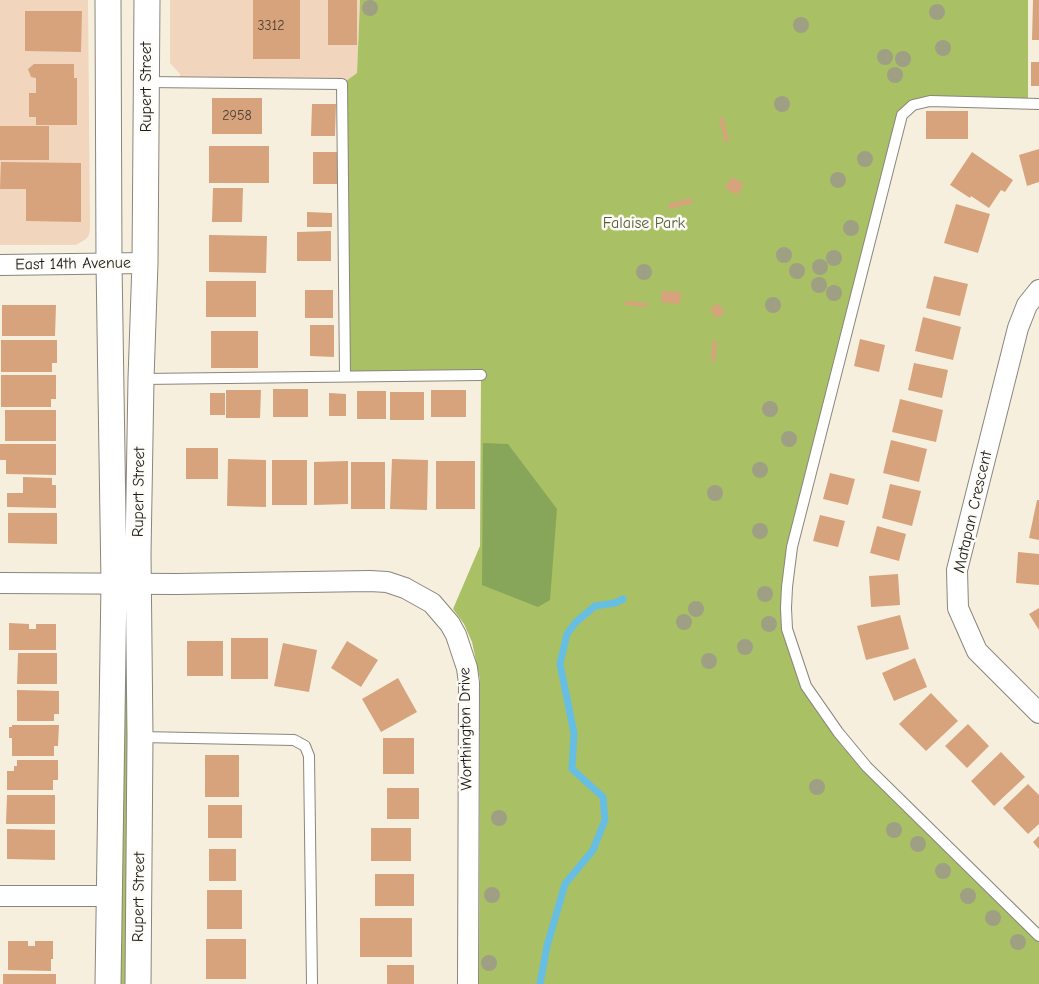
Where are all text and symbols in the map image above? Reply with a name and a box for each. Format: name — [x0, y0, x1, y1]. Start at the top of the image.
house number: 3312 — [257, 18, 285, 34]
street label: Rupert Street — [136, 42, 156, 132]
house number: 2958 — [222, 108, 252, 124]
park label: Falaise Park — [603, 213, 685, 233]
street label: East 14th Avenue — [15, 253, 131, 275]
street label: Rupert Street — [129, 447, 149, 537]
street label: Matapan Crescent — [950, 449, 996, 575]
street label: Worthington Drive — [455, 667, 477, 791]
street label: Rupert Street — [129, 852, 149, 942]

